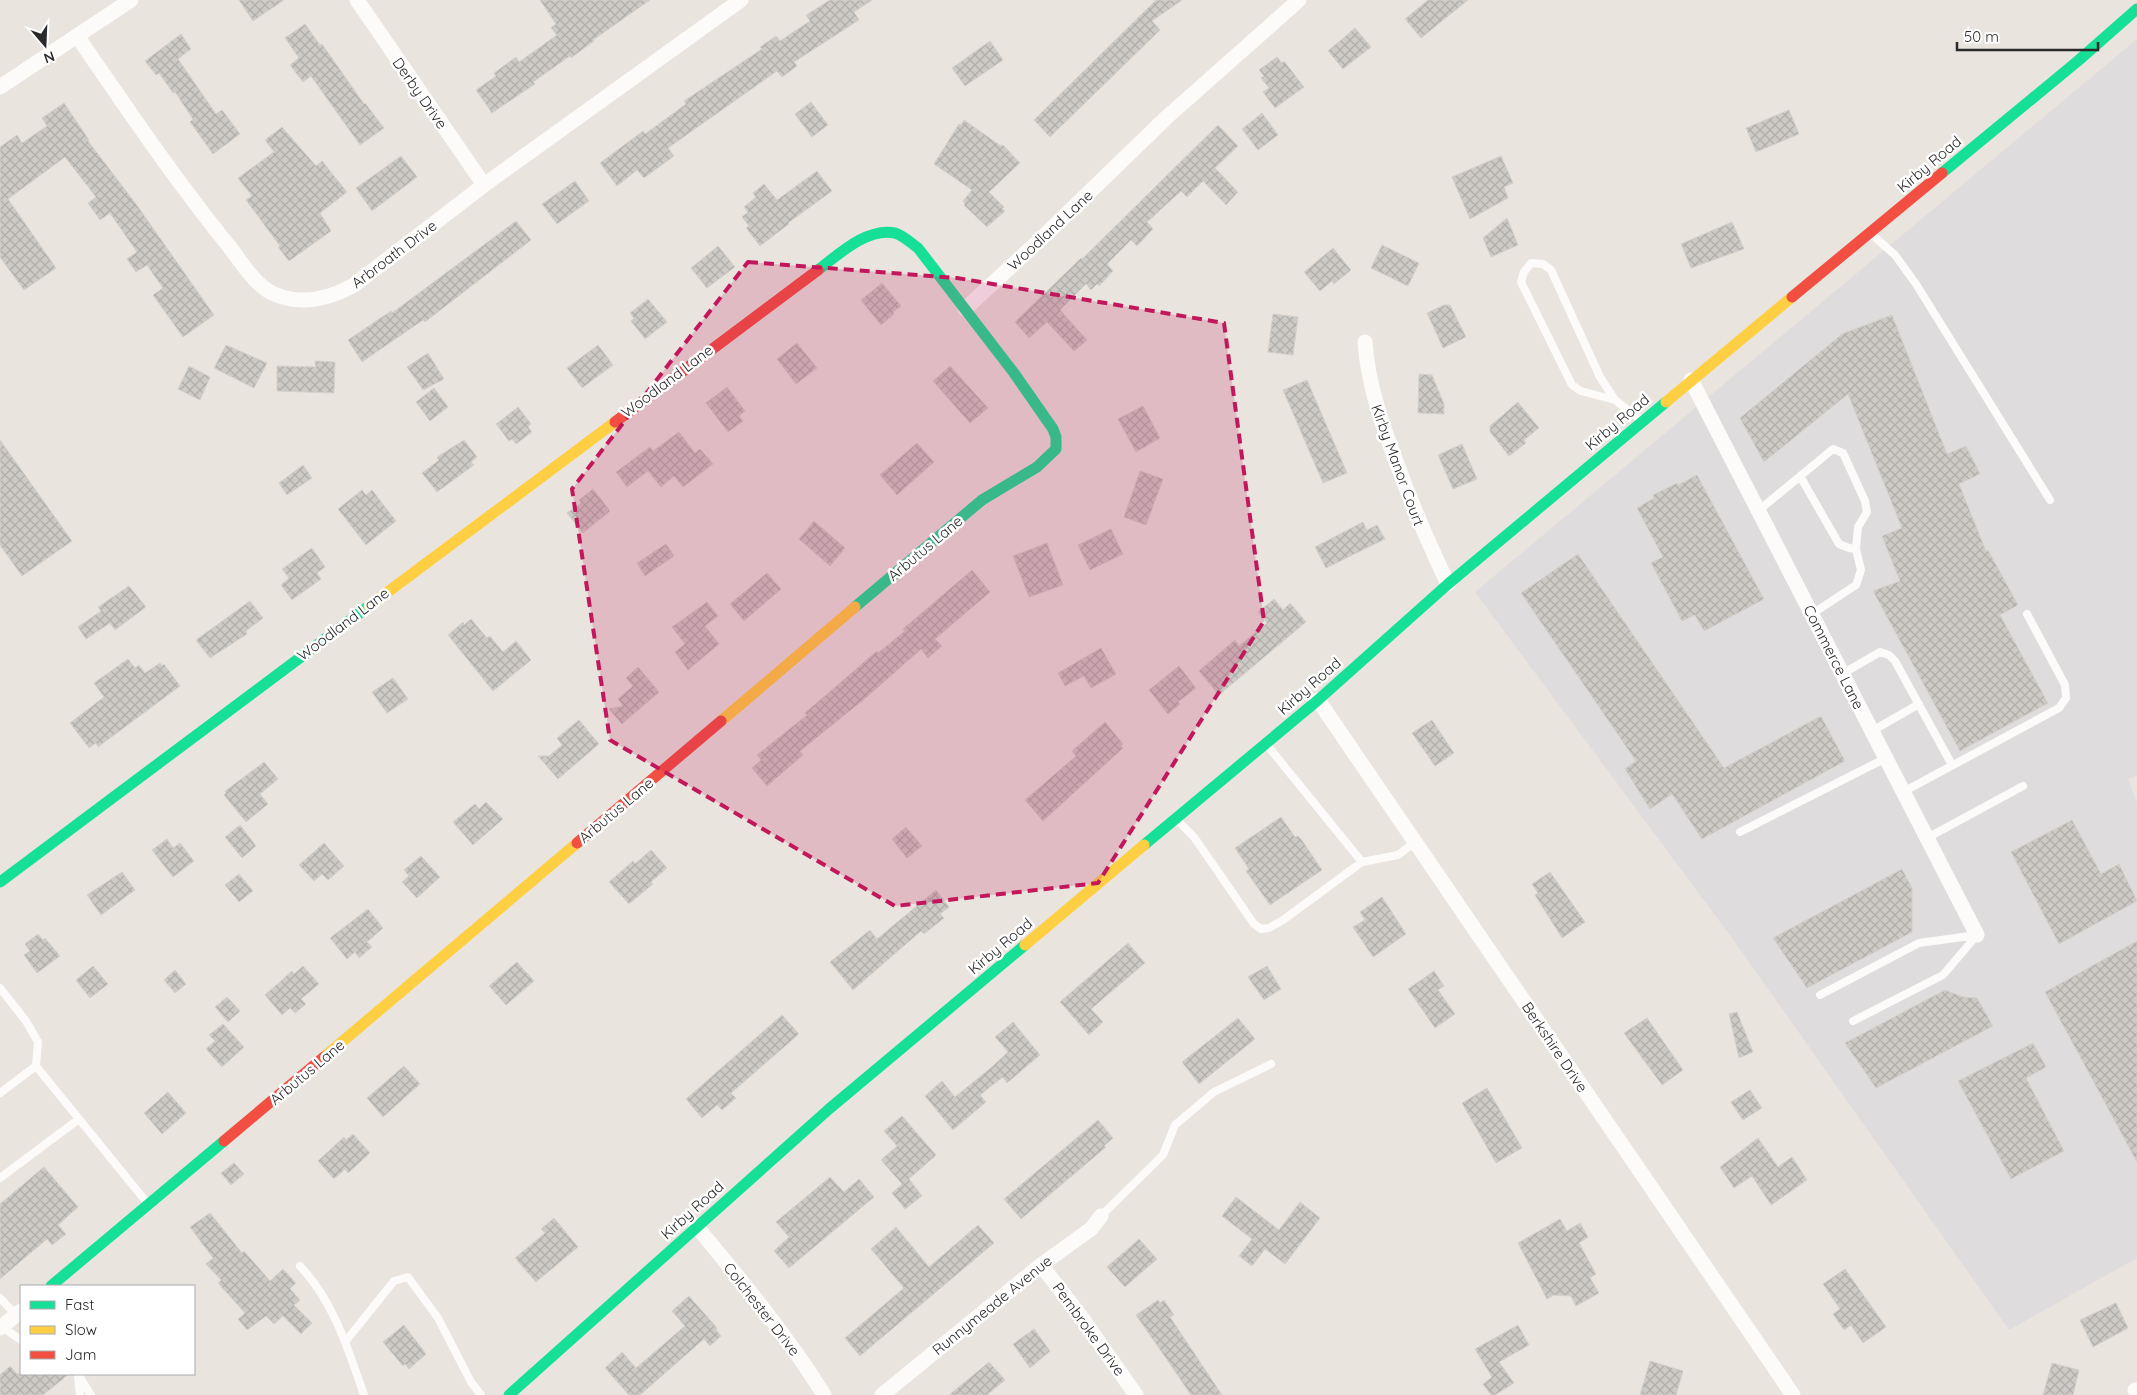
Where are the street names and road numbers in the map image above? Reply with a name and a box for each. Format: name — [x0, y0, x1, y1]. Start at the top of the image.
street label: Derby Drive — [388, 54, 452, 132]
street label: Kirby Road — [1893, 132, 1965, 196]
street label: Woodland Lane — [1003, 186, 1097, 274]
street label: Arbroath Drive — [348, 216, 440, 292]
street label: Woodland Lane — [617, 340, 717, 422]
street label: Kirby Road — [1581, 390, 1653, 454]
street label: Kirby Manor Court — [1367, 402, 1429, 528]
street label: Arbutus Lane — [884, 511, 966, 585]
street label: Woodland Lane — [293, 583, 393, 665]
street label: Commerce Lane — [1799, 602, 1869, 712]
street label: Kirby Road — [1273, 653, 1345, 719]
street label: Arbutus Lane — [575, 773, 657, 847]
street label: Kirby Road — [964, 914, 1036, 978]
street label: Berkshire Drive — [1518, 998, 1592, 1096]
street label: Arbutus Lane — [266, 1035, 348, 1109]
street label: Kirby Road — [657, 1177, 727, 1243]
street label: Runnymeade Avenue — [928, 1251, 1056, 1359]
street label: Colchester Drive — [720, 1258, 804, 1360]
street label: Pembroke Drive — [1049, 1279, 1129, 1379]

